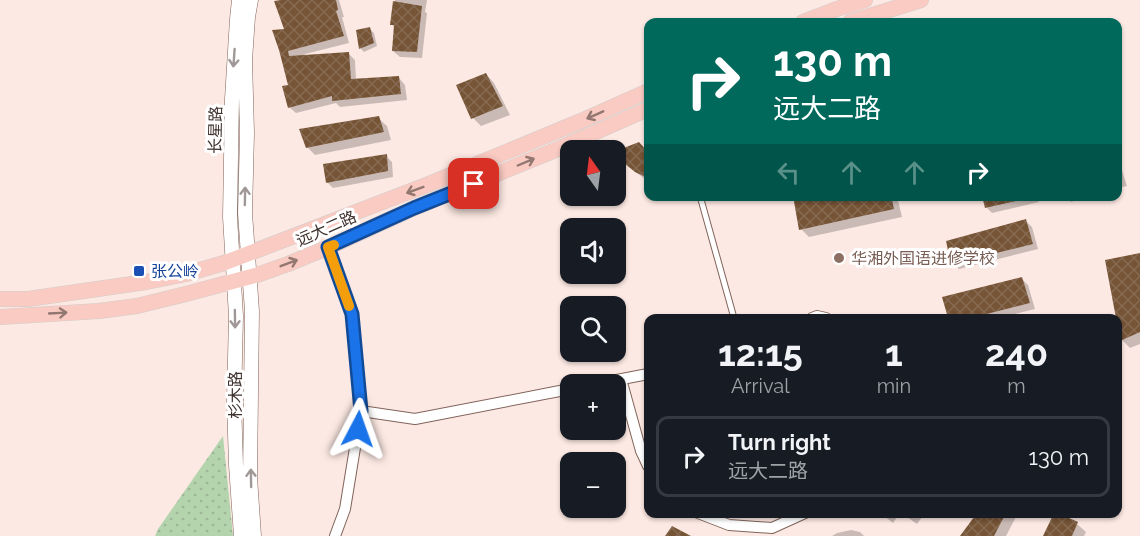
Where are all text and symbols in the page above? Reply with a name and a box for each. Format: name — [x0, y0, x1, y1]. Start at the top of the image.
text: 130 m — [773, 37, 892, 86]
icon: right — [674, 42, 752, 120]
one-way arrow — [228, 48, 239, 68]
text: 远大二路 — [773, 93, 881, 124]
street label: 长星路 — [206, 106, 225, 154]
one-way arrow — [586, 109, 604, 121]
north arrow — [560, 140, 626, 206]
map controls — [560, 140, 626, 518]
one-way arrow — [517, 156, 535, 167]
icon: left — [772, 156, 805, 189]
icon: ahead — [835, 156, 868, 189]
icon: ahead — [898, 156, 931, 189]
icon: right — [961, 156, 994, 189]
pin — [448, 158, 499, 209]
icon: arrive — [457, 167, 490, 200]
one-way arrow — [406, 185, 425, 196]
one-way arrow — [240, 187, 251, 207]
street label: 远大二路 — [293, 207, 359, 250]
button: sound — [560, 218, 626, 284]
place label: 华湘外国语进修学校 — [851, 249, 995, 268]
marker: 华湘外国语进修学校 — [832, 251, 846, 265]
one-way arrow — [279, 257, 298, 268]
place label: 张公岭 — [151, 262, 199, 281]
marker: 张公岭 — [132, 264, 146, 278]
button: search — [560, 296, 626, 362]
one-way arrow — [48, 307, 68, 318]
one-way arrow — [229, 308, 241, 328]
text: 12:15 — [718, 332, 803, 374]
text: 1 — [885, 332, 903, 374]
text: 240 — [985, 332, 1048, 374]
street label: 杉木路 — [226, 371, 245, 419]
button: + — [560, 374, 626, 440]
text: Arrival — [731, 374, 790, 398]
text: min — [877, 374, 911, 398]
text: m — [1007, 374, 1026, 398]
position arrow — [326, 397, 390, 461]
text: Turn right — [728, 429, 831, 455]
icon: right — [677, 440, 710, 473]
text: 130 m — [1029, 444, 1089, 470]
button: − — [560, 452, 626, 518]
text: 远大二路 — [728, 459, 808, 483]
one-way arrow — [245, 468, 256, 488]

